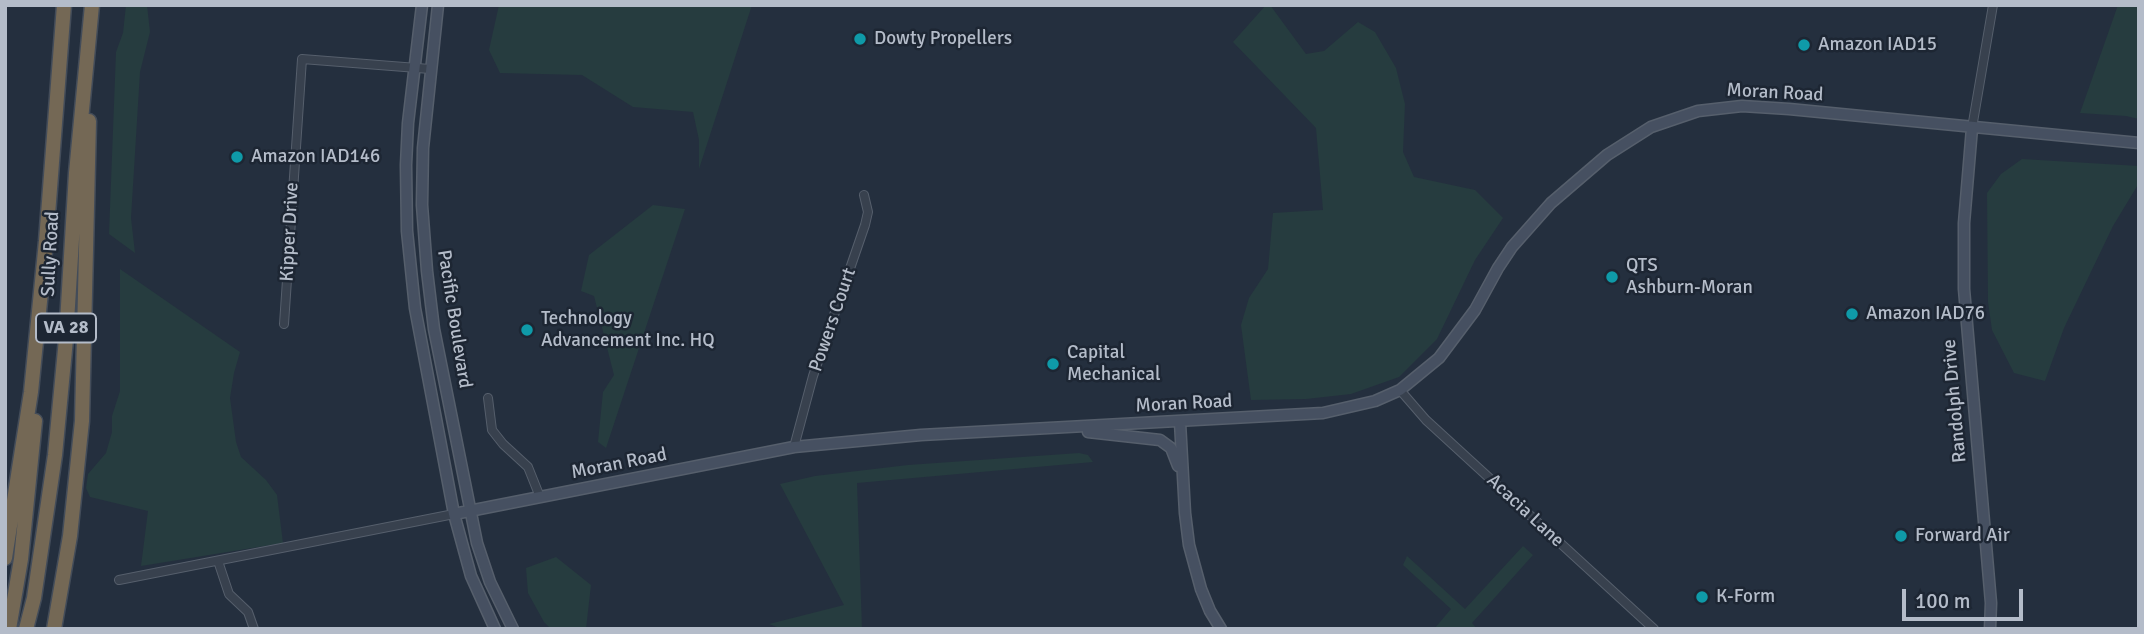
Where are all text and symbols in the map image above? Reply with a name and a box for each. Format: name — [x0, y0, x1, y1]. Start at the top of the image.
place label: Dowty Propellers — [874, 28, 1012, 50]
marker: Dowty Propellers — [852, 31, 868, 47]
place label: Amazon IAD15 — [1818, 34, 1937, 56]
marker: Amazon IAD15 — [1796, 37, 1812, 53]
street label: Moran Road — [1726, 79, 1824, 107]
place label: Amazon IAD146 — [251, 146, 380, 168]
marker: Amazon IAD146 — [229, 149, 245, 165]
street label: Kipper Drive — [276, 182, 304, 282]
street label: Sully Road — [37, 211, 65, 297]
street label: Pacific Boulevard — [432, 248, 476, 390]
place label: QTS Ashburn-Moran — [1626, 255, 1753, 299]
street label: Powers Court — [805, 265, 861, 375]
marker: QTS Ashburn-Moran — [1604, 269, 1620, 285]
place label: Amazon IAD76 — [1866, 303, 1985, 325]
marker: Amazon IAD76 — [1844, 306, 1860, 322]
place label: Technology Advancement Inc. HQ — [541, 308, 715, 352]
road number: VA 28 — [36, 314, 96, 342]
marker: Technology Advancement Inc. HQ — [519, 322, 535, 338]
street label: Randolph Drive — [1938, 338, 1972, 464]
place label: Capital Mechanical — [1067, 342, 1160, 386]
marker: Capital Mechanical — [1045, 356, 1061, 372]
street label: Moran Road — [1135, 390, 1233, 418]
street label: Moran Road — [569, 444, 669, 484]
street label: Acacia Lane — [1482, 469, 1568, 553]
place label: Forward Air — [1915, 525, 2010, 547]
marker: Forward Air — [1893, 528, 1909, 544]
scale bar — [1906, 574, 2027, 618]
place label: K-Form — [1716, 586, 1775, 608]
text: 100 m — [1915, 588, 1970, 614]
marker: K-Form — [1694, 589, 1710, 605]

